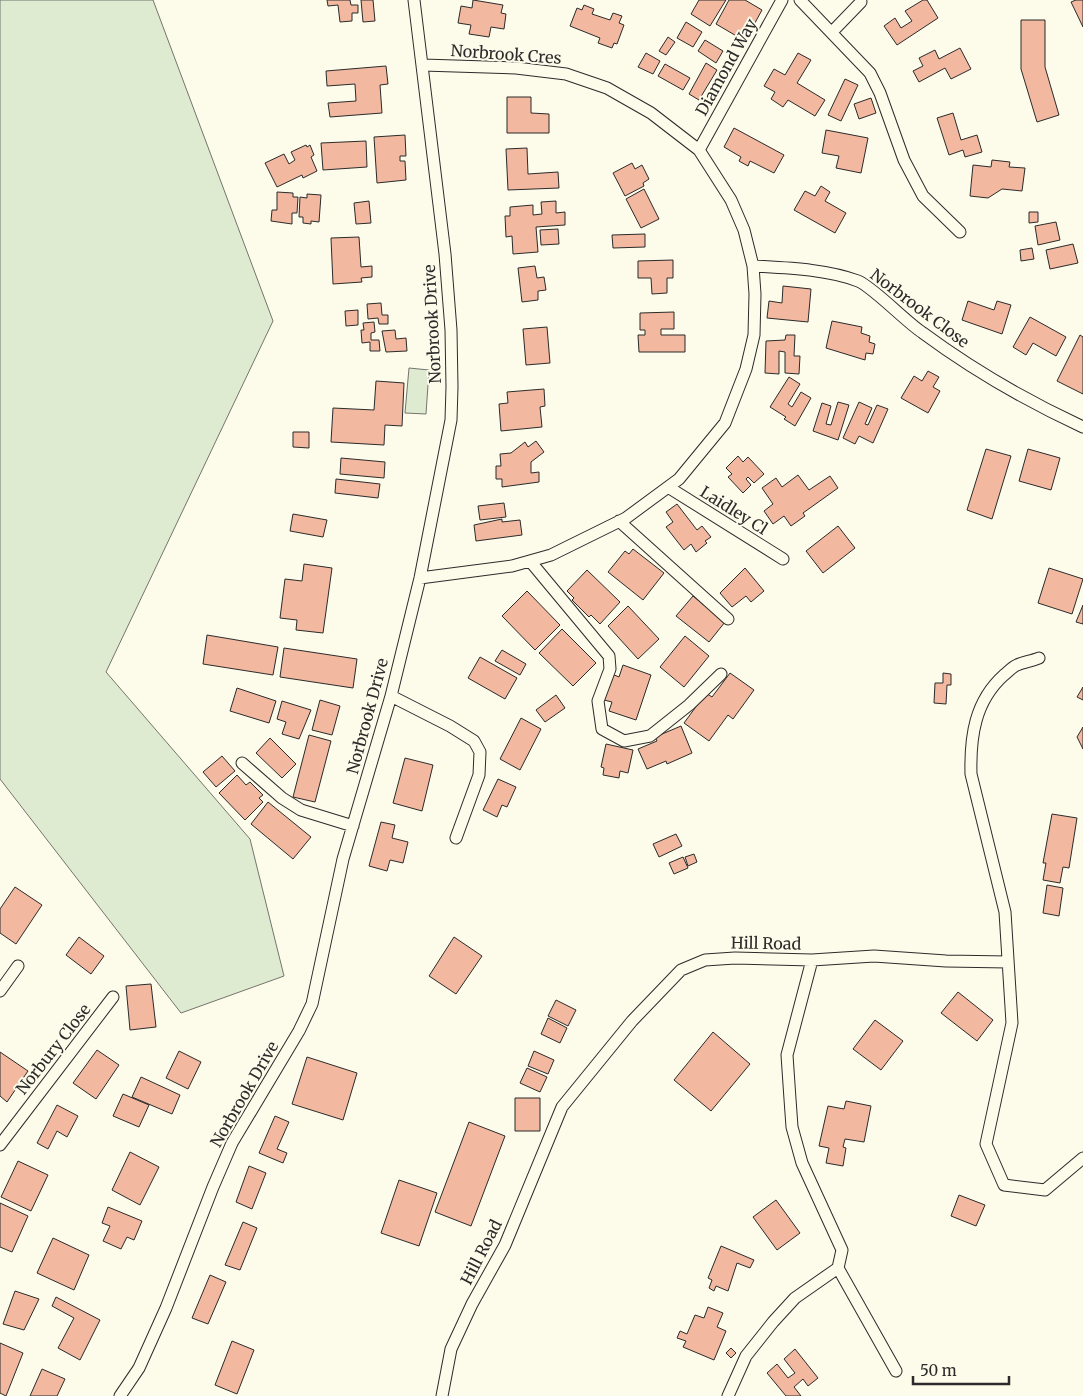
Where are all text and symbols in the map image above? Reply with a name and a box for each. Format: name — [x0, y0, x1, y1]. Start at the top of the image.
street label: Diamond Way — [691, 14, 761, 119]
street label: Norbrook Cres — [450, 40, 562, 68]
street label: Norbrook Drive — [419, 264, 445, 384]
street label: Norbrook Close — [867, 264, 973, 352]
street label: Laidley Cl — [697, 481, 771, 539]
street label: Norbrook Drive — [342, 656, 392, 776]
street label: Hill Road — [731, 932, 802, 954]
street label: Norbury Close — [11, 1000, 95, 1098]
street label: Norbrook Drive — [206, 1037, 282, 1151]
street label: Hill Road — [456, 1216, 506, 1288]
scale bar — [913, 1354, 1009, 1386]
text: 50 m — [920, 1361, 957, 1380]

